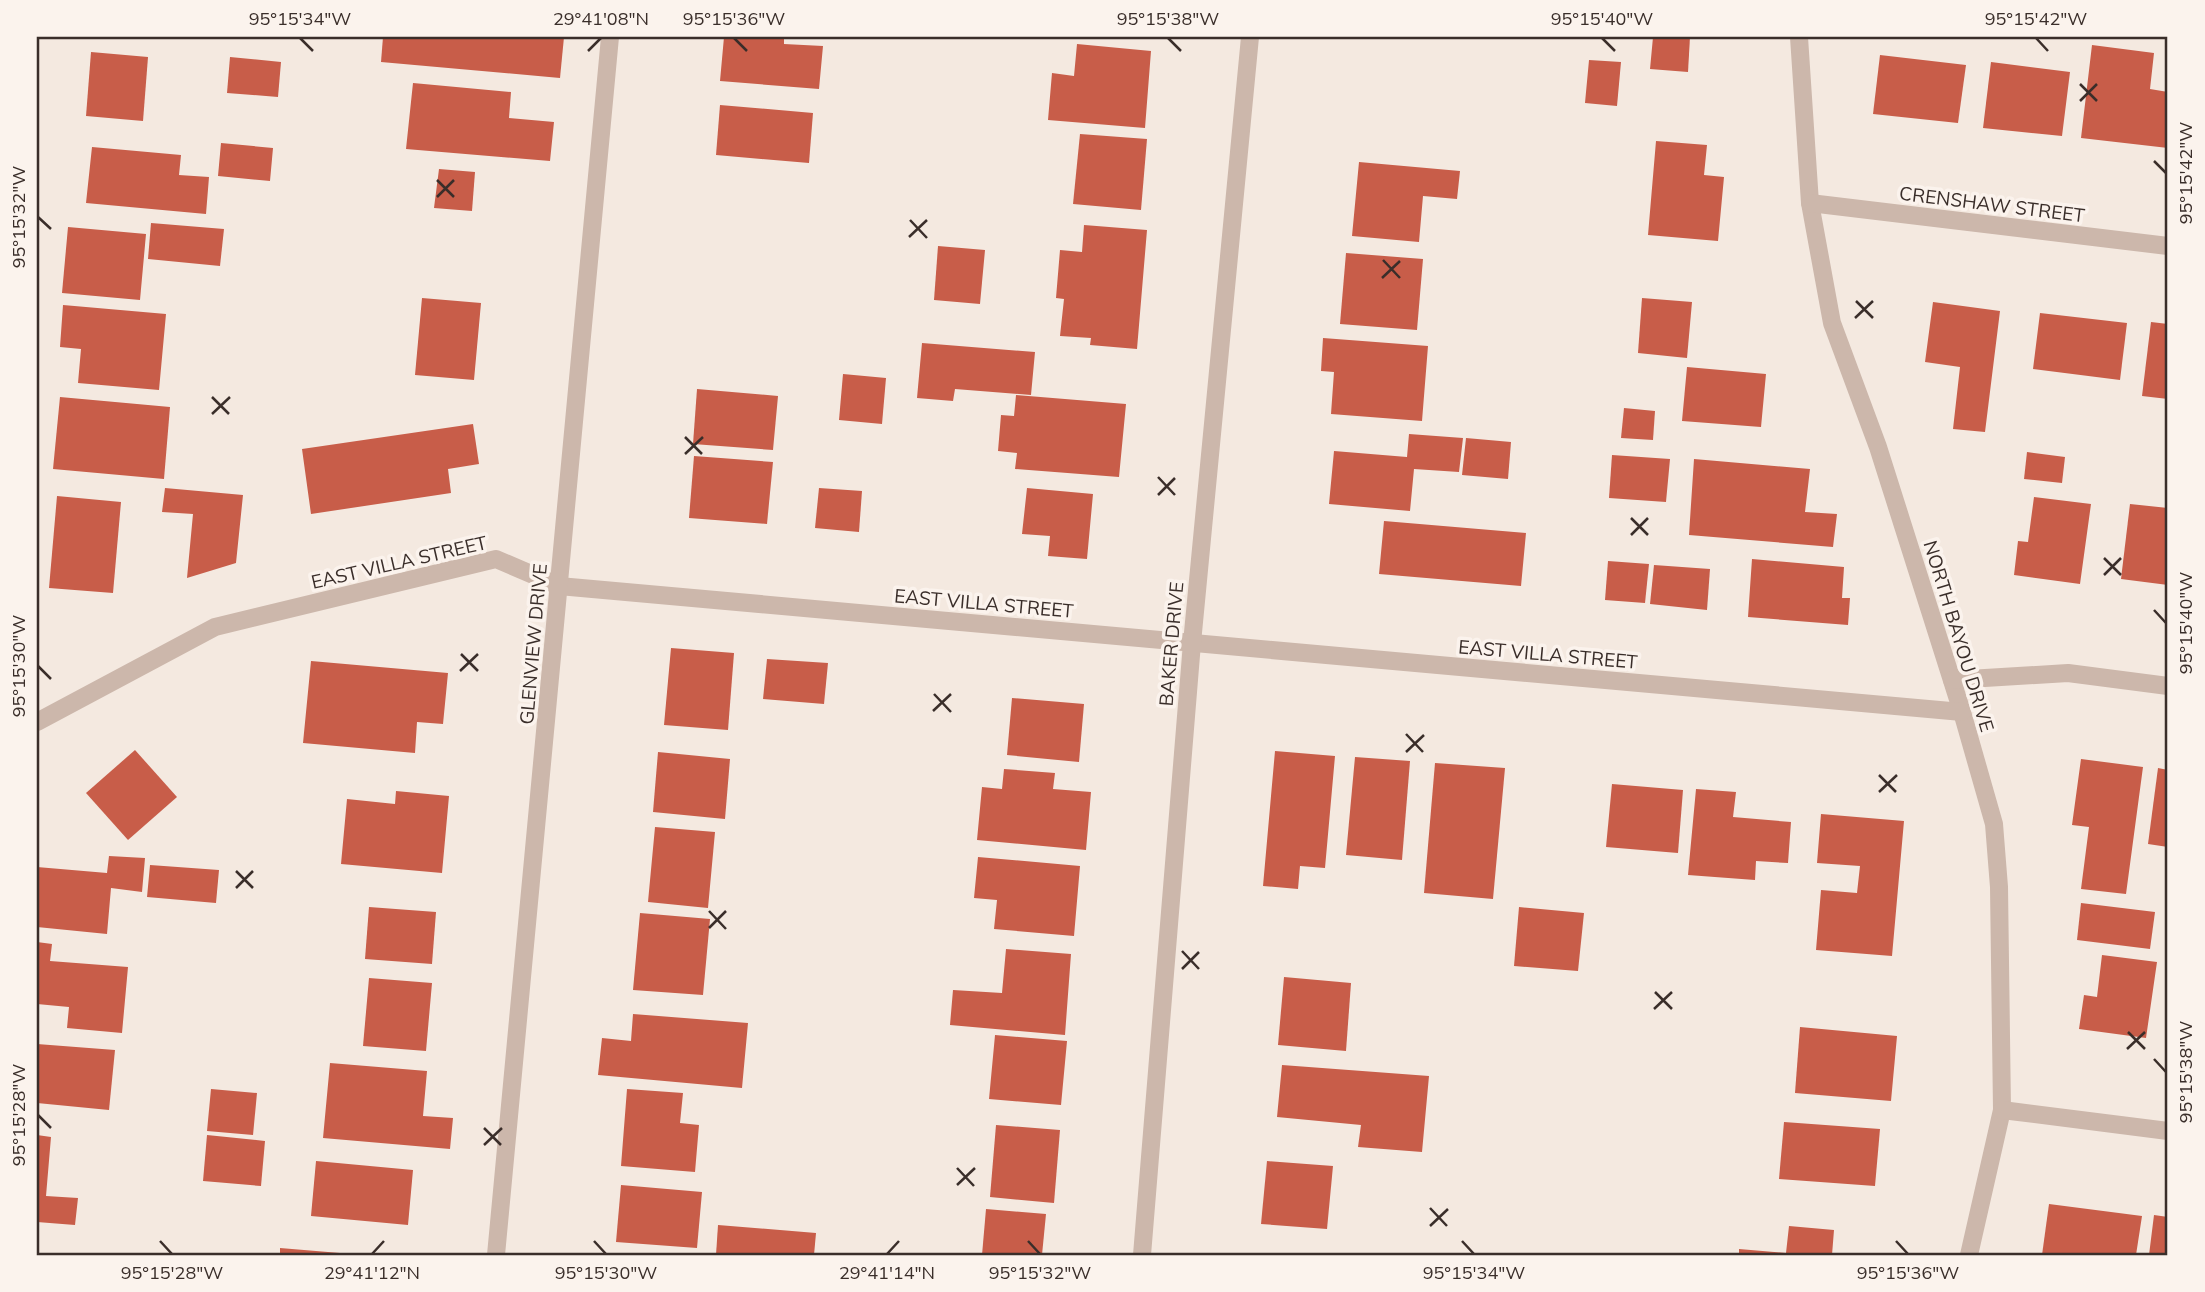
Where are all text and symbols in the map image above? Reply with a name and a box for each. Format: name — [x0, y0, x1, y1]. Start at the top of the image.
text: 95°15'34"W — [249, 7, 351, 30]
text: 29°41'08"N — [553, 7, 649, 30]
text: 95°15'36"W — [683, 7, 785, 30]
text: 95°15'38"W — [1117, 7, 1219, 30]
text: 95°15'40"W — [1551, 7, 1653, 30]
text: 95°15'42"W — [1985, 7, 2087, 30]
text: 95°15'42"W — [2174, 122, 2197, 224]
text: 95°15'32"W — [7, 166, 30, 268]
street label: CRENSHAW STREET — [1898, 181, 2087, 227]
street label: EAST VILLA STREET — [309, 530, 490, 594]
street label: NORTH BAYOU DRIVE — [1918, 537, 2000, 735]
street label: GLENVIEW DRIVE — [514, 562, 552, 726]
text: 95°15'40"W — [2174, 572, 2197, 674]
street label: BAKER DRIVE — [1154, 581, 1188, 707]
street label: EAST VILLA STREET — [893, 583, 1075, 623]
text: 95°15'30"W — [7, 615, 30, 717]
street label: EAST VILLA STREET — [1457, 634, 1639, 674]
text: 95°15'38"W — [2174, 1021, 2197, 1123]
text: 95°15'28"W — [7, 1064, 30, 1166]
text: 95°15'28"W — [121, 1261, 223, 1284]
text: 29°41'12"N — [324, 1261, 420, 1284]
text: 95°15'30"W — [555, 1261, 657, 1284]
text: 29°41'14"N — [839, 1261, 935, 1284]
text: 95°15'32"W — [989, 1261, 1091, 1284]
text: 95°15'34"W — [1423, 1261, 1525, 1284]
text: 95°15'36"W — [1857, 1261, 1959, 1284]

